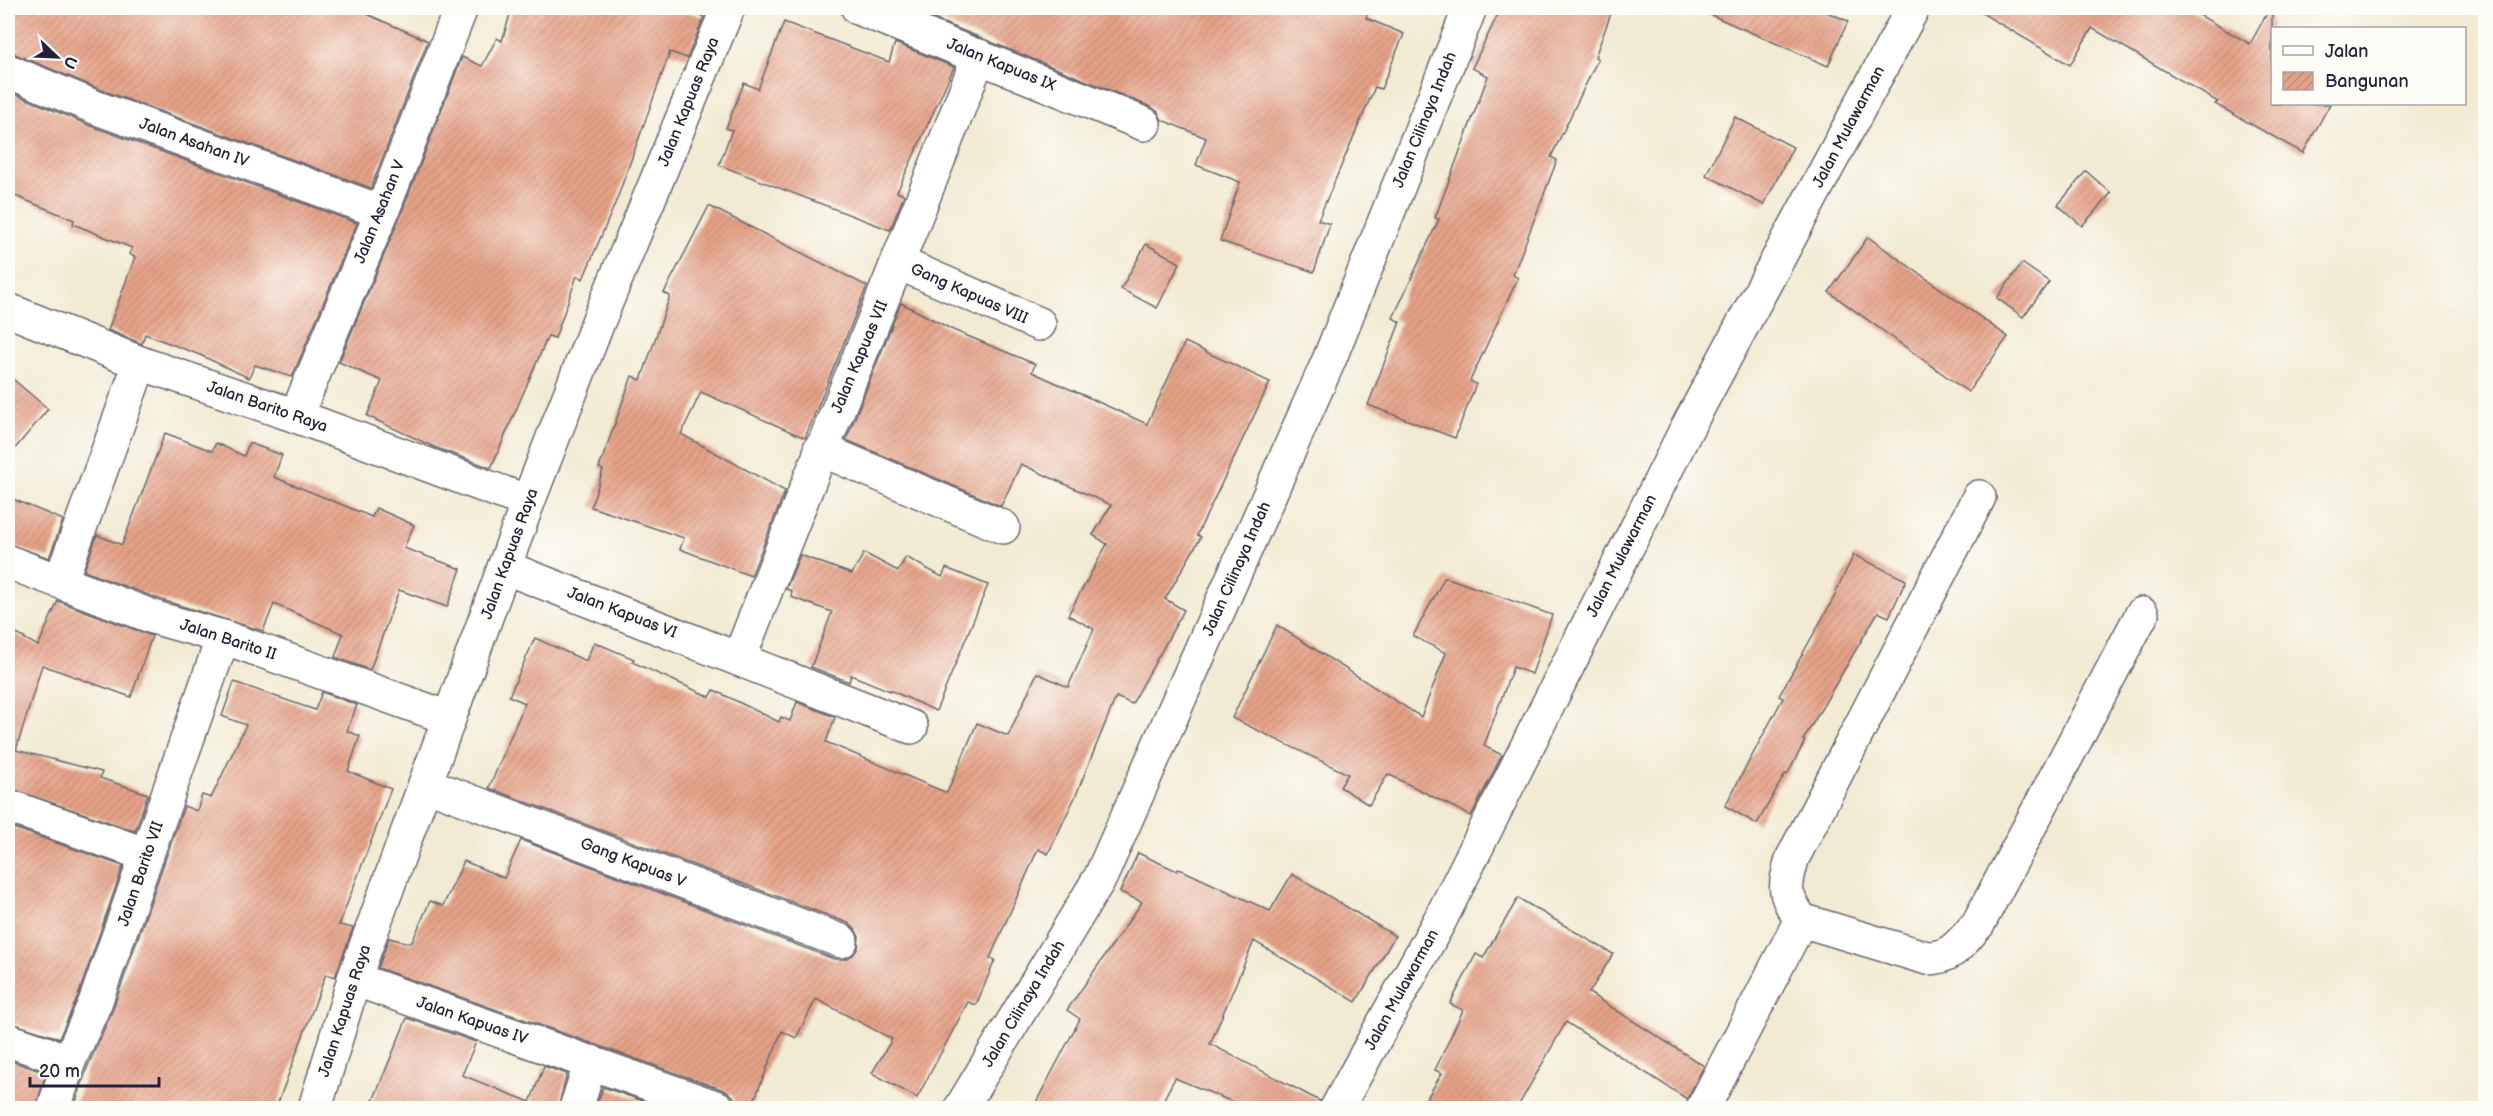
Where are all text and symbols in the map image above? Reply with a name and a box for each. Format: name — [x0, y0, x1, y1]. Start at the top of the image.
north arrow — [27, 27, 87, 87]
legend — [2271, 27, 2466, 105]
street label: Jalan Kapuas Raya — [654, 35, 724, 169]
street label: Jalan Kapuas IX — [944, 35, 1059, 96]
text: Jalan — [2325, 41, 2368, 62]
street label: Jalan Cilinaya Indah — [1389, 49, 1461, 191]
text: U — [58, 53, 80, 71]
street label: Jalan Mulawarman — [1809, 63, 1889, 191]
text: Bangunan — [2325, 71, 2409, 92]
street label: Jalan Asahan IV — [137, 114, 251, 172]
street label: Jalan Asahan V — [351, 157, 409, 266]
street label: Gang Kapuas VIII — [907, 260, 1031, 328]
street label: Jalan Kapuas VII — [828, 298, 892, 416]
street label: Jalan Barito Raya — [204, 377, 330, 437]
street label: Jalan Kapuas Raya — [478, 486, 542, 622]
street label: Jalan Mulawarman — [1583, 492, 1661, 620]
street label: Jalan Cilinaya Indah — [1199, 499, 1275, 639]
street label: Jalan Kapuas VI — [565, 583, 680, 643]
street label: Jalan Barito II — [177, 615, 279, 665]
street label: Jalan Barito VII — [114, 819, 168, 929]
street label: Gang Kapuas V — [578, 834, 689, 892]
street label: Jalan Mulawarman — [1361, 926, 1443, 1054]
street label: Jalan Cilinaya Indah — [979, 937, 1069, 1071]
street label: Jalan Kapuas Raya — [315, 943, 375, 1079]
street label: Jalan Kapuas IV — [414, 993, 530, 1049]
scale bar — [30, 1050, 159, 1088]
text: 20 m — [39, 1061, 80, 1082]

